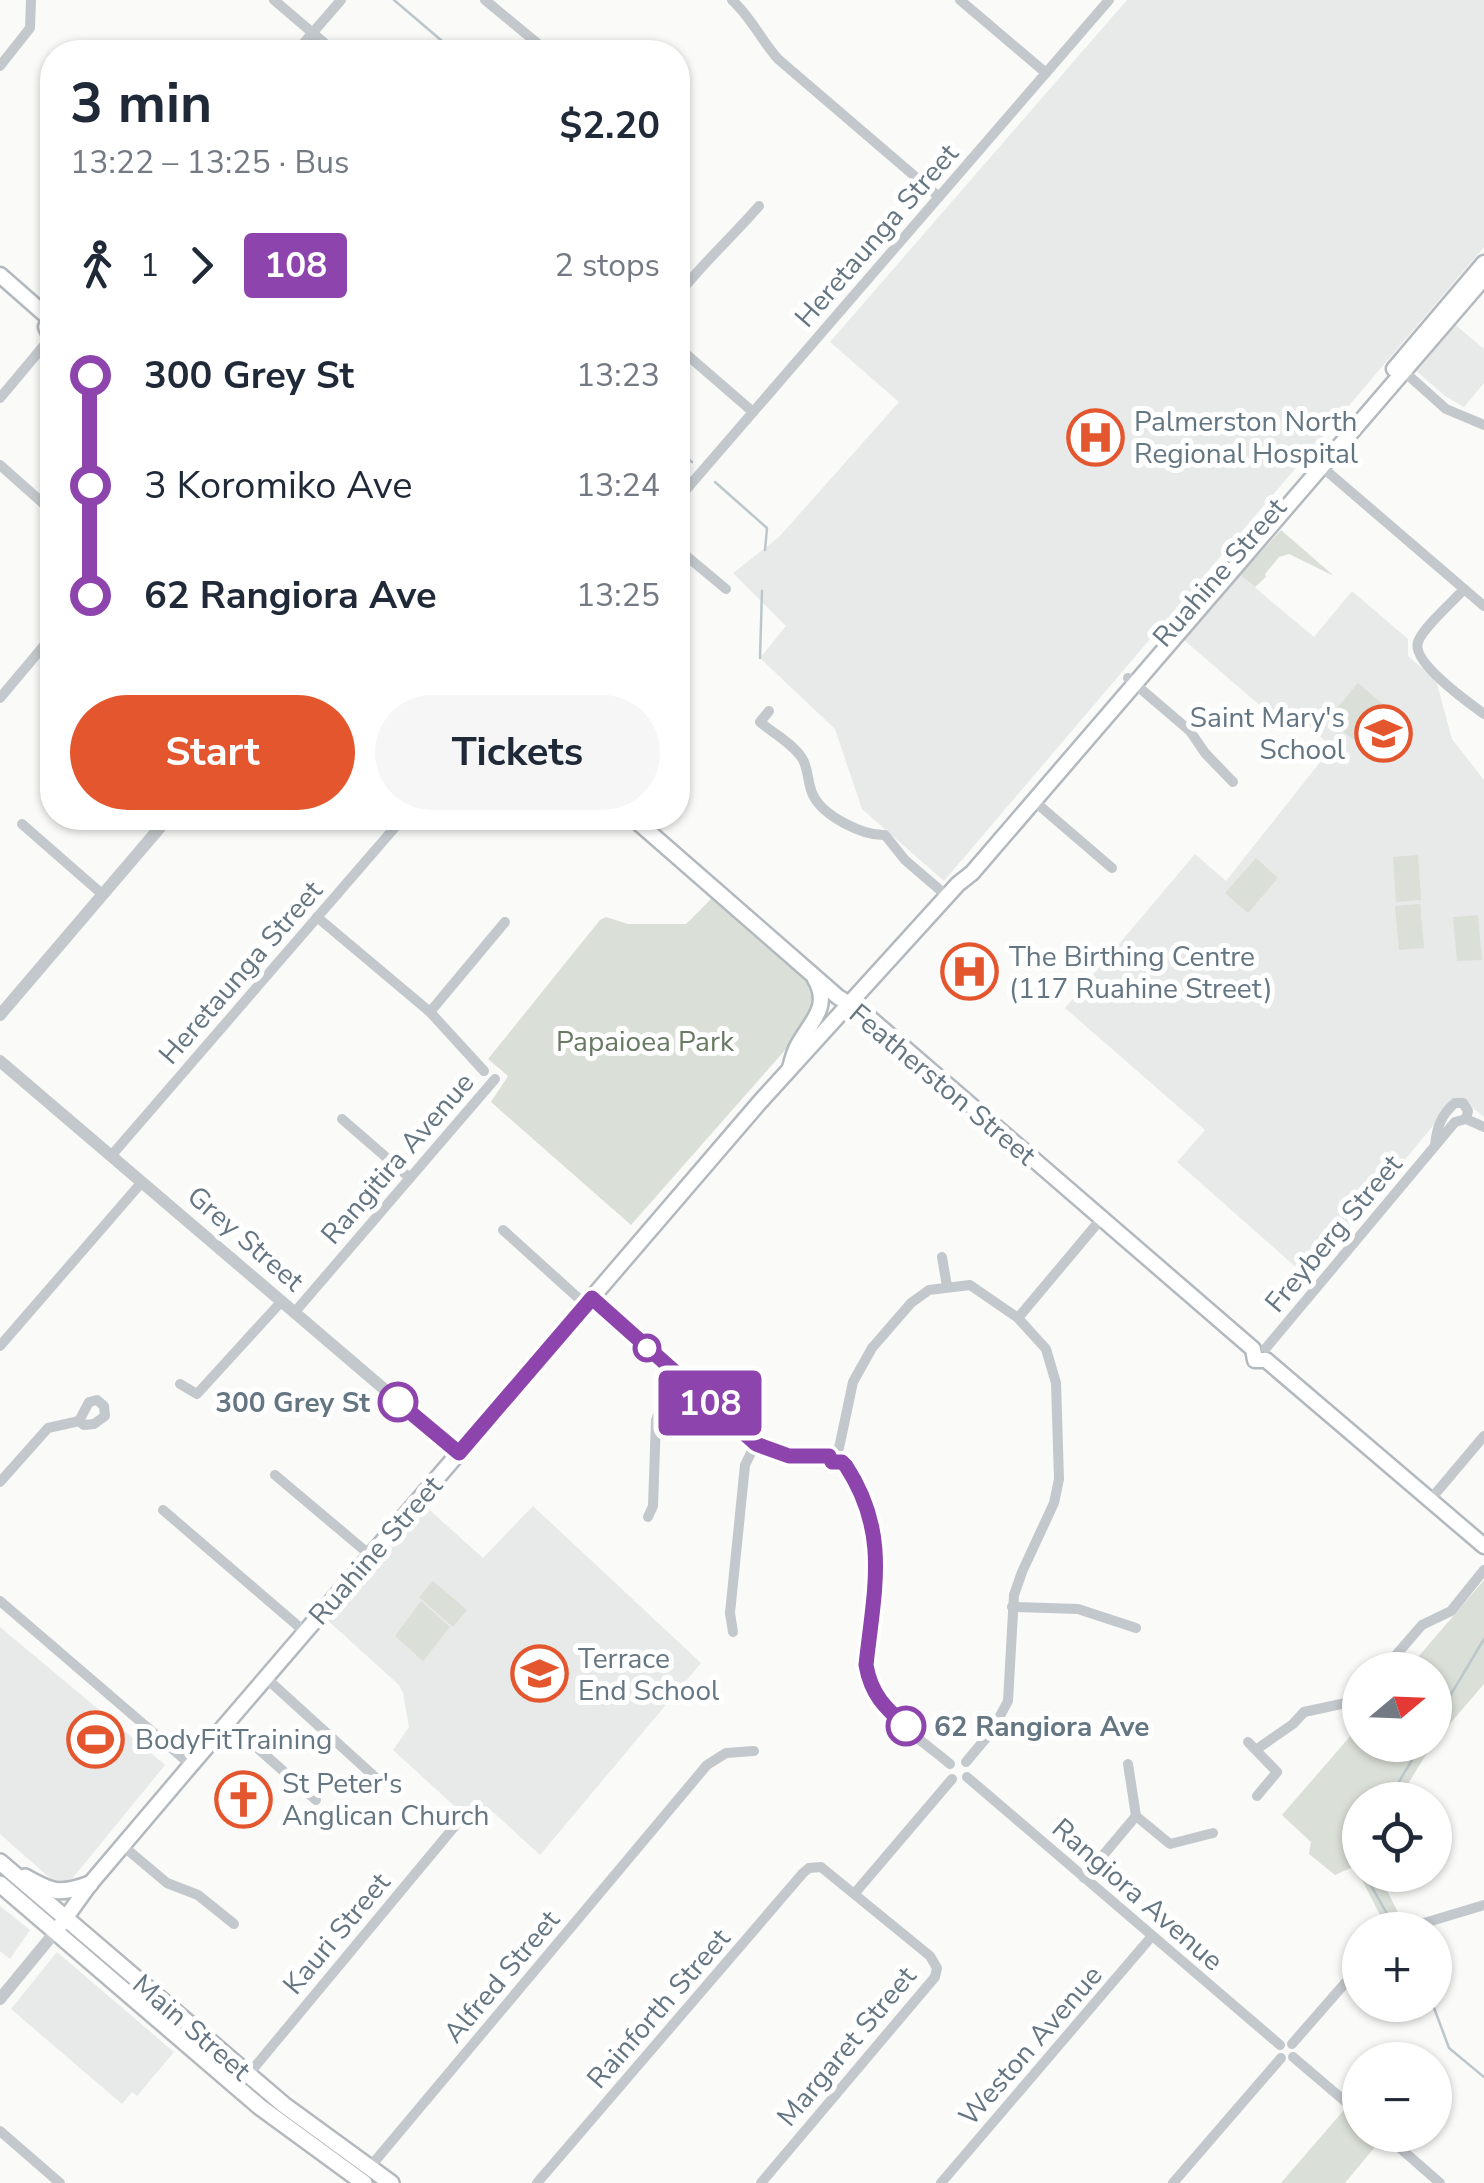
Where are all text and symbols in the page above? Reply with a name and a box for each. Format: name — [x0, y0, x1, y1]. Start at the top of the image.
text: 3 min — [70, 66, 212, 141]
text: $2.20 — [559, 100, 660, 151]
street label: Heretaunga Street — [786, 135, 967, 336]
text: 13:22 – 13:25 · Bus — [70, 141, 349, 184]
icon: walk — [70, 238, 125, 293]
icon: forward — [174, 238, 229, 293]
text: 108 — [264, 242, 327, 289]
text: 1 — [140, 244, 159, 287]
text: 2 stops — [554, 244, 660, 287]
text: 300 Grey St — [144, 350, 354, 401]
text: 13:23 — [576, 354, 660, 397]
place label: Palmerston North Regional Hospital — [1134, 403, 1359, 473]
hospital icon: Palmerston North Regional Hospital — [1065, 407, 1125, 467]
text: 3 Koromiko Ave — [144, 460, 412, 511]
text: 13:24 — [576, 464, 660, 507]
street label: Ruahine Street — [1144, 490, 1295, 655]
text: 62 Rangiora Ave — [144, 570, 437, 621]
text: 13:25 — [576, 574, 660, 617]
button: Start — [70, 695, 355, 810]
button: Tickets — [375, 695, 660, 810]
place label: Saint Mary's School — [1190, 699, 1346, 769]
school or university icon: Saint Mary's School — [1354, 703, 1414, 763]
street label: Heretaunga Street — [150, 872, 331, 1073]
place label: The Birthing Centre (117 Ruahine Street) — [1009, 938, 1273, 1008]
hospital icon: The Birthing Centre (117 Ruahine Street) — [940, 942, 1000, 1002]
street label: Featherston Street — [841, 995, 1044, 1174]
park label: Papaioea Park — [556, 1023, 735, 1061]
street label: Rangitira Avenue — [313, 1065, 483, 1253]
street label: Freyberg Street — [1257, 1147, 1411, 1321]
street label: Grey Street — [179, 1178, 312, 1300]
unlabelled marker — [634, 1335, 660, 1361]
line badge: 108 — [652, 1370, 768, 1436]
text: 108 — [678, 1380, 742, 1427]
marker: 300 Grey St — [379, 1383, 417, 1421]
place label: 300 Grey St — [215, 1384, 370, 1422]
street label: Ruahine Street — [300, 1468, 451, 1633]
place label: Terrace End School — [578, 1640, 720, 1710]
school or university icon: Terrace End School — [509, 1644, 569, 1704]
north arrow — [1342, 1652, 1452, 1762]
map controls — [1342, 1652, 1452, 2152]
marker: 62 Rangiora Ave — [887, 1707, 925, 1745]
place label: 62 Rangiora Ave — [934, 1708, 1150, 1746]
sports icon: BodyFitTraining — [66, 1709, 126, 1769]
place label: BodyFitTraining — [135, 1721, 333, 1759]
place label: St Peter's Anglican Church — [282, 1765, 489, 1835]
church icon: St Peter's Anglican Church — [213, 1769, 273, 1829]
button: locate — [1342, 1782, 1452, 1892]
street label: Rangiora Avenue — [1044, 1810, 1231, 1980]
street label: Kauri Street — [275, 1865, 399, 2003]
street label: Alfred Street — [435, 1902, 569, 2051]
button: + — [1342, 1912, 1452, 2022]
street label: Rainforth Street — [579, 1920, 739, 2097]
street label: Weston Avenue — [950, 1957, 1111, 2134]
street label: Margaret Street — [769, 1958, 925, 2135]
street label: Main Street — [124, 1966, 259, 2090]
button: − — [1342, 2042, 1452, 2152]

